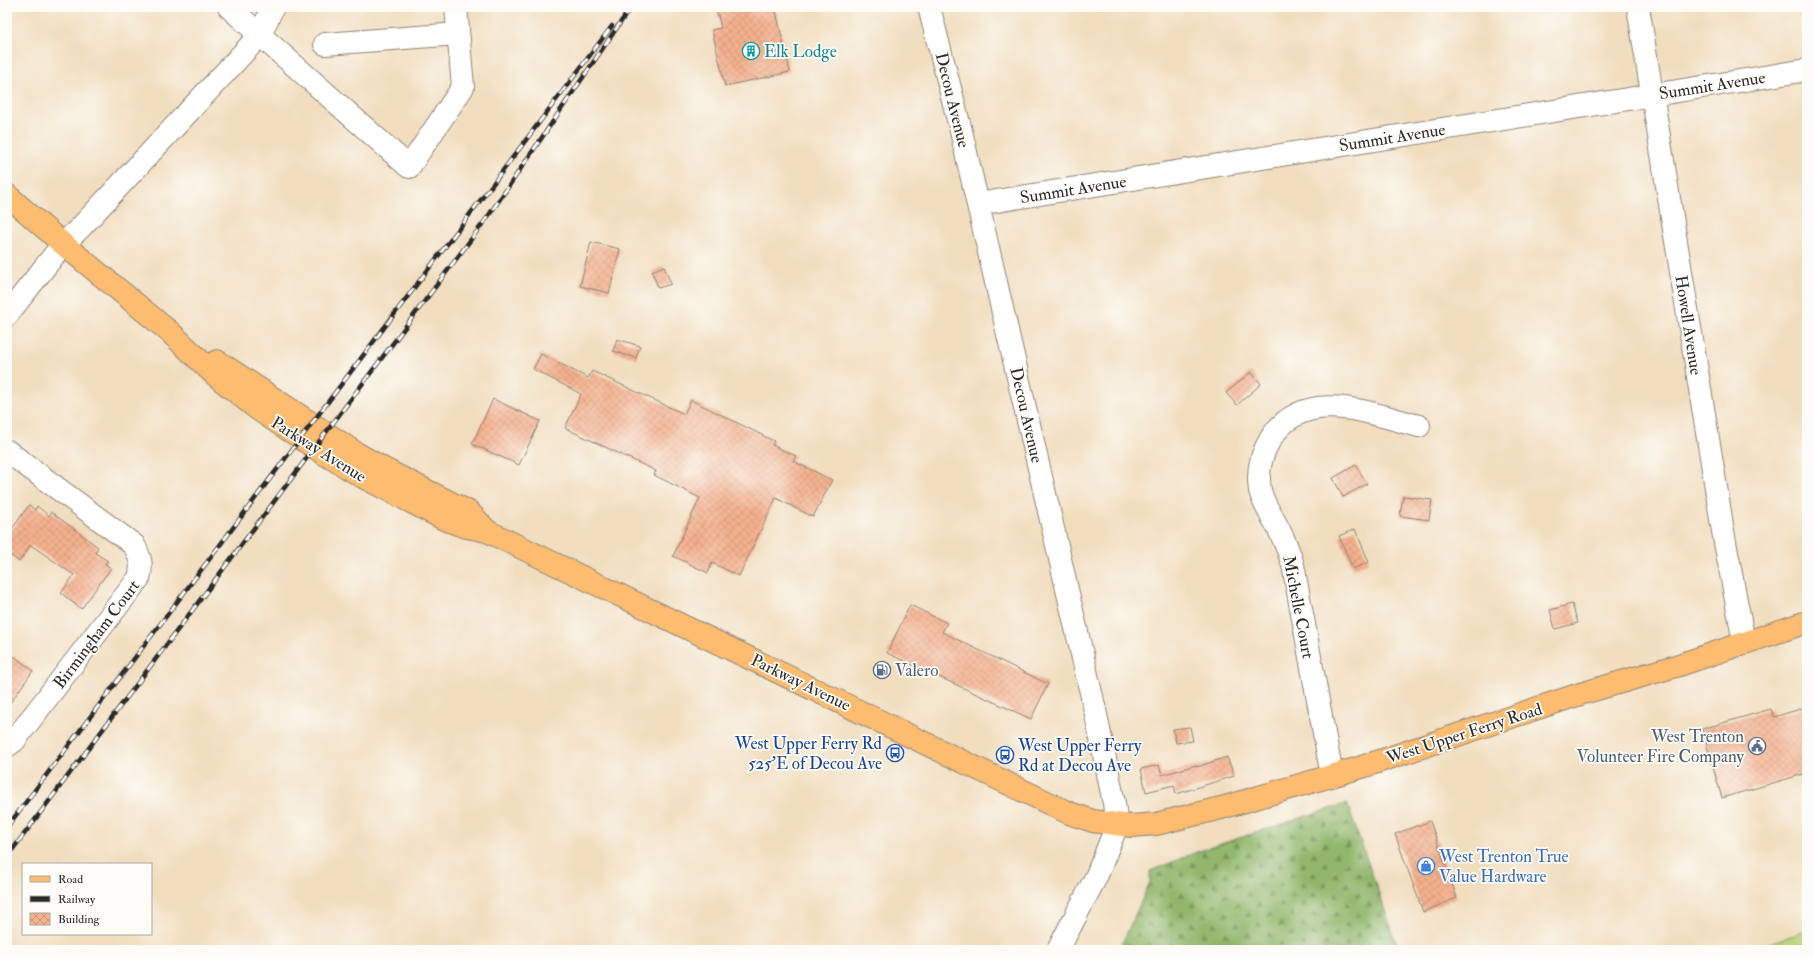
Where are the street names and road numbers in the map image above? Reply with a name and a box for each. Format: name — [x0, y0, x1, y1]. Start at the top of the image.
street label: Decou Avenue — [931, 50, 975, 150]
street label: Summit Avenue — [1657, 67, 1767, 104]
street label: Summit Avenue — [1337, 119, 1447, 156]
street label: Summit Avenue — [1018, 171, 1128, 208]
street label: Howell Avenue — [1670, 274, 1707, 376]
street label: Decou Avenue — [1005, 365, 1048, 465]
street label: Parkway Avenue — [267, 412, 370, 488]
street label: Michelle Court — [1278, 554, 1319, 661]
street label: Birmingham Court — [49, 575, 144, 693]
street label: Parkway Avenue — [747, 649, 854, 717]
street label: West Upper Ferry Road — [1383, 698, 1546, 770]

